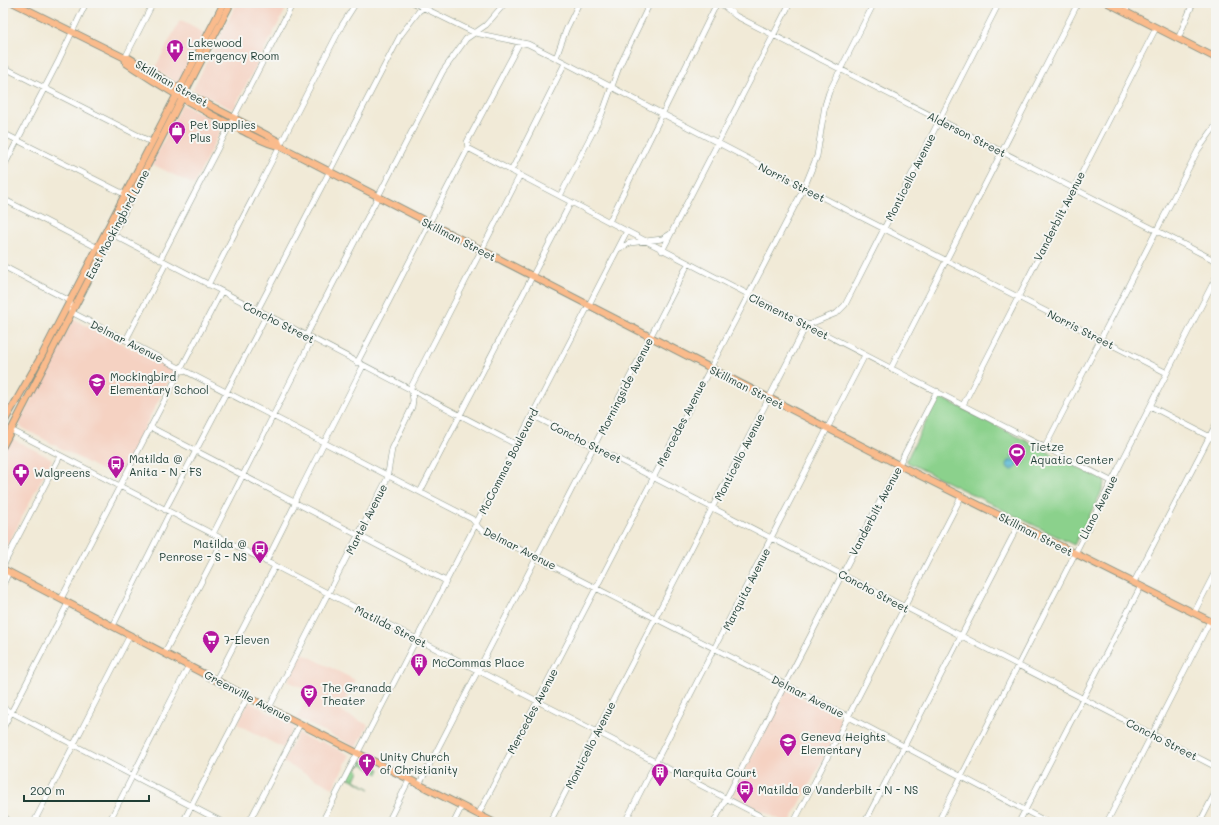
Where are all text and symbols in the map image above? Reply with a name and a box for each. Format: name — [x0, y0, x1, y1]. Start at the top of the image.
place label: Lakewood Emergency Room — [188, 35, 279, 63]
hospital icon: Lakewood Emergency Room — [165, 38, 185, 63]
street label: Skillman Street — [133, 56, 211, 110]
street label: Alderson Street — [925, 108, 1009, 160]
place label: Pet Supplies Plus — [190, 117, 256, 145]
shop icon: Pet Supplies Plus — [167, 120, 187, 145]
street label: Monticello Avenue — [881, 130, 939, 223]
street label: Norris Street — [756, 159, 828, 205]
street label: East Mockingbird Lane — [82, 166, 152, 281]
street label: Vanderbilt Avenue — [1030, 168, 1088, 263]
street label: Skillman Street — [419, 214, 499, 264]
street label: Clements Street — [746, 289, 832, 343]
street label: Concho Street — [241, 298, 317, 347]
street label: Norris Street — [1045, 306, 1117, 352]
street label: Delmar Avenue — [88, 316, 166, 366]
street label: Morningside Avenue — [594, 335, 656, 437]
street label: Skillman Street — [707, 362, 787, 412]
place label: Mockingbird Elementary School — [110, 369, 209, 397]
school or university icon: Mockingbird Elementary School — [87, 372, 107, 397]
street label: Mercedes Avenue — [653, 377, 709, 469]
street label: McCommas Boulevard — [475, 405, 541, 517]
street label: Monticello Avenue — [710, 410, 768, 503]
street label: Concho Street — [548, 418, 624, 467]
place label: Tietze Aquatic Center — [1030, 439, 1114, 467]
sports icon: Tietze Aquatic Center — [1007, 442, 1027, 467]
place label: Matilda @ Anita - N - FS — [129, 451, 202, 479]
bus stop icon: Matilda @ Anita - N - FS — [106, 454, 126, 479]
pharmacy icon: Walgreens — [11, 462, 31, 487]
street label: Vanderbilt Avenue — [845, 464, 905, 558]
place label: Walgreens — [34, 465, 90, 480]
street label: Llano Avenue — [1076, 472, 1121, 541]
street label: Martel Avenue — [342, 481, 390, 557]
street label: Skillman Street — [996, 509, 1076, 559]
street label: Delmar Avenue — [481, 523, 559, 573]
place label: Matilda @ Penrose - S - NS — [159, 536, 247, 564]
bus stop icon: Matilda @ Penrose - S - NS — [250, 539, 270, 564]
street label: Marquita Avenue — [719, 545, 773, 633]
street label: Concho Street — [836, 566, 912, 616]
street label: Matilda Street — [352, 601, 430, 651]
supermarket icon: 7-Eleven — [201, 629, 221, 654]
place label: 7-Eleven — [224, 632, 269, 647]
building icon: McCommas Place — [409, 652, 429, 677]
place label: McCommas Place — [432, 655, 525, 670]
street label: Mercedes Avenue — [503, 665, 561, 757]
street label: Greenville Avenue — [202, 667, 294, 725]
street label: Delmar Avenue — [769, 671, 847, 721]
place label: The Granada Theater — [322, 680, 392, 708]
theatre icon: The Granada Theater — [299, 683, 319, 708]
street label: Monticello Avenue — [561, 698, 619, 791]
street label: Concho Street — [1124, 715, 1200, 764]
place label: Geneva Heights Elementary — [801, 729, 886, 757]
school or university icon: Geneva Heights Elementary — [778, 732, 798, 757]
place label: Unity Church of Christianity — [380, 749, 458, 777]
church icon: Unity Church of Christianity — [357, 752, 377, 777]
building icon: Marquita Court — [650, 762, 670, 787]
place label: Marquita Court — [673, 765, 757, 780]
scale bar — [24, 777, 149, 803]
bus stop icon: Matilda @ Vanderbilt - N - NS — [735, 779, 755, 804]
text: 200 m — [30, 782, 65, 798]
place label: Matilda @ Vanderbilt - N - NS — [758, 782, 918, 797]

